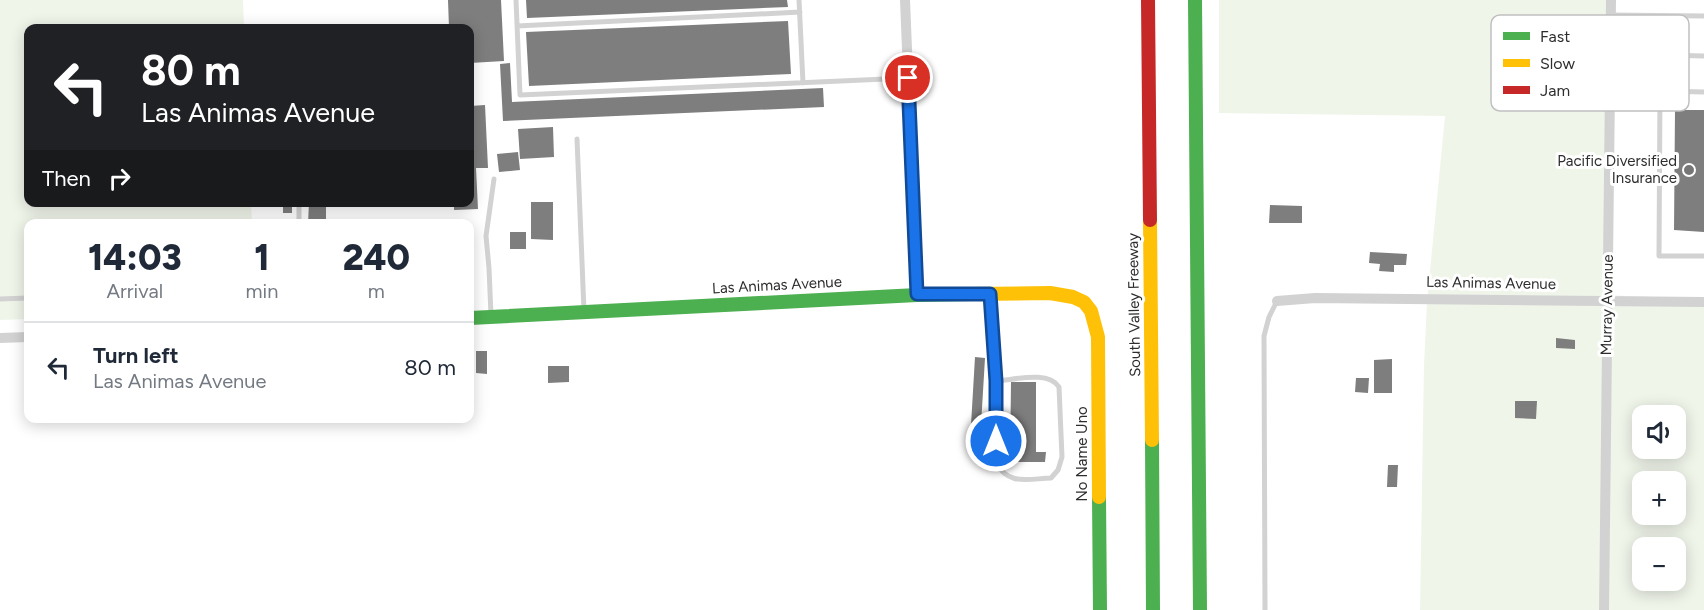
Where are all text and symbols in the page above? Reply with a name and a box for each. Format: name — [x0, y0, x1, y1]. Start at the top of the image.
legend — [1491, 15, 1689, 111]
text: Fast — [1540, 27, 1570, 46]
text: 80 m — [141, 45, 241, 96]
icon: left — [42, 48, 120, 126]
pin — [882, 52, 933, 103]
text: Slow — [1540, 54, 1575, 73]
icon: arrive — [891, 61, 924, 94]
text: Jam — [1540, 81, 1570, 100]
text: Las Animas Avenue — [141, 96, 375, 129]
place label: Pacific Diversified Insurance — [1557, 152, 1677, 187]
icon: right — [103, 162, 136, 195]
marker: Pacific Diversified Insurance — [1682, 163, 1696, 177]
text: Then — [42, 165, 91, 192]
street label: South Valley Freeway — [1124, 233, 1144, 377]
text: 14:03 — [88, 236, 182, 279]
text: 1 — [254, 236, 270, 279]
text: 240 — [342, 236, 410, 279]
street label: Murray Avenue — [1597, 254, 1617, 356]
street label: Las Animas Avenue — [712, 273, 842, 297]
street label: Las Animas Avenue — [1426, 273, 1556, 293]
text: Arrival — [107, 279, 163, 303]
text: min — [246, 279, 278, 303]
text: m — [368, 279, 385, 303]
text: Turn left — [93, 342, 179, 369]
icon: left — [42, 351, 75, 384]
text: 80 m — [404, 354, 456, 381]
text: Las Animas Avenue — [93, 369, 266, 393]
map controls — [1632, 405, 1686, 591]
button: sound — [1632, 405, 1686, 459]
street label: No Name Uno — [1073, 406, 1091, 502]
position arrow — [964, 409, 1028, 473]
button: + — [1632, 471, 1686, 525]
button: − — [1632, 537, 1686, 591]

